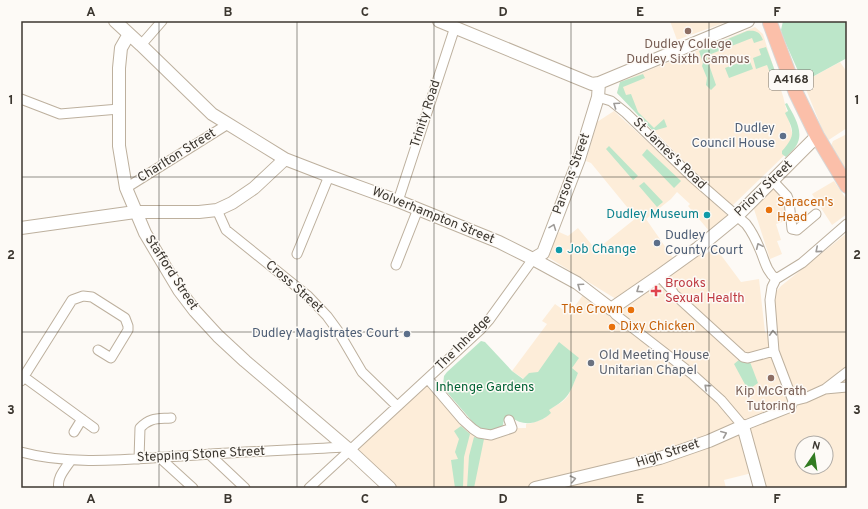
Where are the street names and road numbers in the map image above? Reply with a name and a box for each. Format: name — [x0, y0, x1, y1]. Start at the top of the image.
road number: A4168 — [769, 70, 813, 90]
street label: Trinity Road — [408, 78, 444, 150]
street label: St James's Road — [629, 115, 709, 193]
street label: Charlton Street — [135, 126, 219, 186]
street label: Parsons Street — [550, 131, 594, 217]
street label: Priory Street — [732, 157, 796, 221]
street label: Wolverhampton Street — [369, 184, 497, 248]
street label: Stafford Street — [141, 233, 201, 314]
street label: Cross Street — [262, 258, 326, 316]
street label: The Inhedge — [433, 312, 495, 374]
street label: High Street — [634, 436, 702, 472]
street label: Stepping Stone Street — [136, 444, 266, 466]

